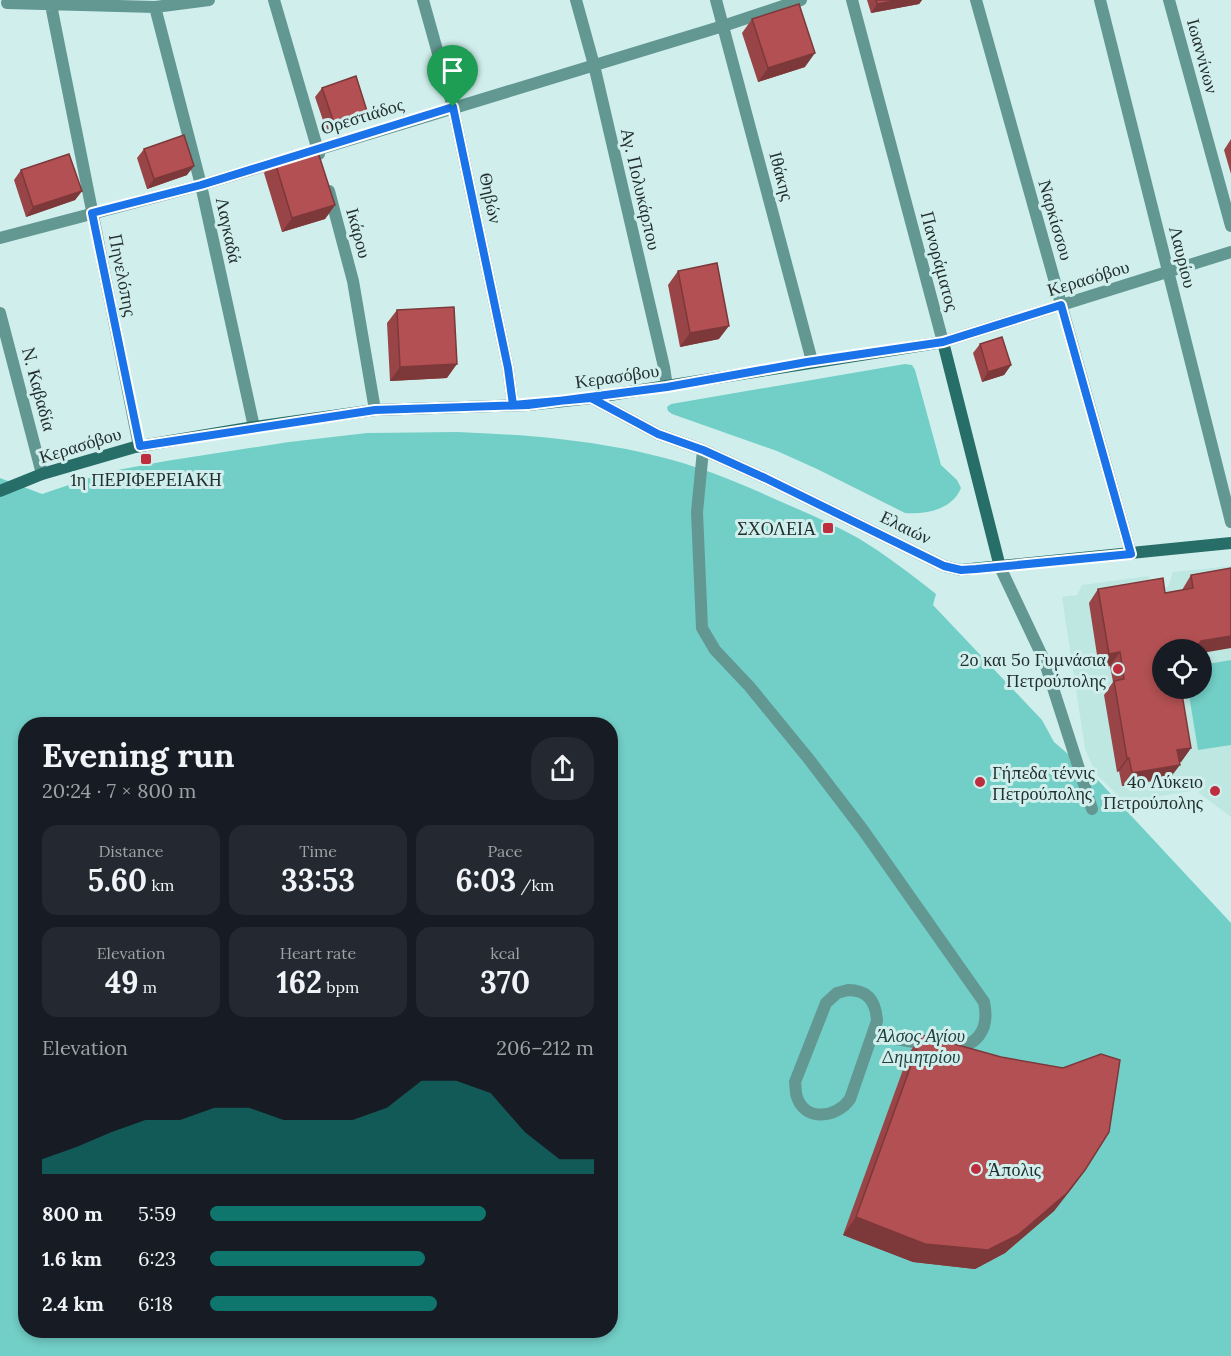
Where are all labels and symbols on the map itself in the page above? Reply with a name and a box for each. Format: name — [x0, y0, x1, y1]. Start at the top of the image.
street label: Ιωαννίνων — [1182, 16, 1224, 96]
pin — [427, 45, 478, 107]
street label: Ορεστιάδος — [318, 93, 406, 139]
street label: Αγ. Πολυκάρπου — [616, 126, 666, 252]
street label: Ιθάκης — [764, 149, 800, 203]
street label: Θηβών — [474, 170, 508, 226]
street label: Ναρκίσσου — [1034, 177, 1078, 263]
street label: Λαγκαδά — [211, 195, 247, 266]
street label: Ικάρου — [341, 205, 377, 261]
street label: Πανοράματος — [916, 209, 964, 313]
street label: Λαυρίου — [1164, 224, 1202, 290]
street label: Πηνελόπης — [104, 232, 142, 318]
street label: Κερασόβου — [1044, 255, 1132, 301]
street label: N. Καβαδία — [17, 345, 61, 434]
street label: Κερασόβου — [573, 359, 661, 393]
street label: Κερασόβου — [36, 422, 124, 468]
marker: 1η ΠΕΡΙΦΕΡΕΙΑΚΗ — [139, 452, 153, 466]
place label: 1η ΠΕΡΙΦΕΡΕΙΑΚΗ — [70, 468, 222, 491]
street label: Ελαιών — [877, 505, 935, 549]
place label: ΣΧΟΛΕΙΑ — [737, 517, 816, 540]
marker: ΣΧΟΛΕΙΑ — [821, 521, 835, 535]
place label: 2ο και 5ο Γυμνάσια Πετρούπολης — [960, 648, 1107, 692]
marker: 2ο και 5ο Γυμνάσια Πετρούπολης — [1111, 662, 1125, 676]
place label: Γήπεδα τέννις Πετρούπολης — [992, 761, 1095, 805]
place label: 4ο Λύκειο Πετρούπολης — [1103, 770, 1203, 814]
marker: Γήπεδα τέννις Πετρούπολης — [973, 775, 987, 789]
marker: 4ο Λύκειο Πετρούπολης — [1208, 784, 1222, 798]
park label: Άλσος Αγίου Δημητρίου — [876, 1024, 965, 1068]
place label: Άπολις — [988, 1158, 1041, 1181]
marker: Άπολις — [969, 1162, 983, 1176]

